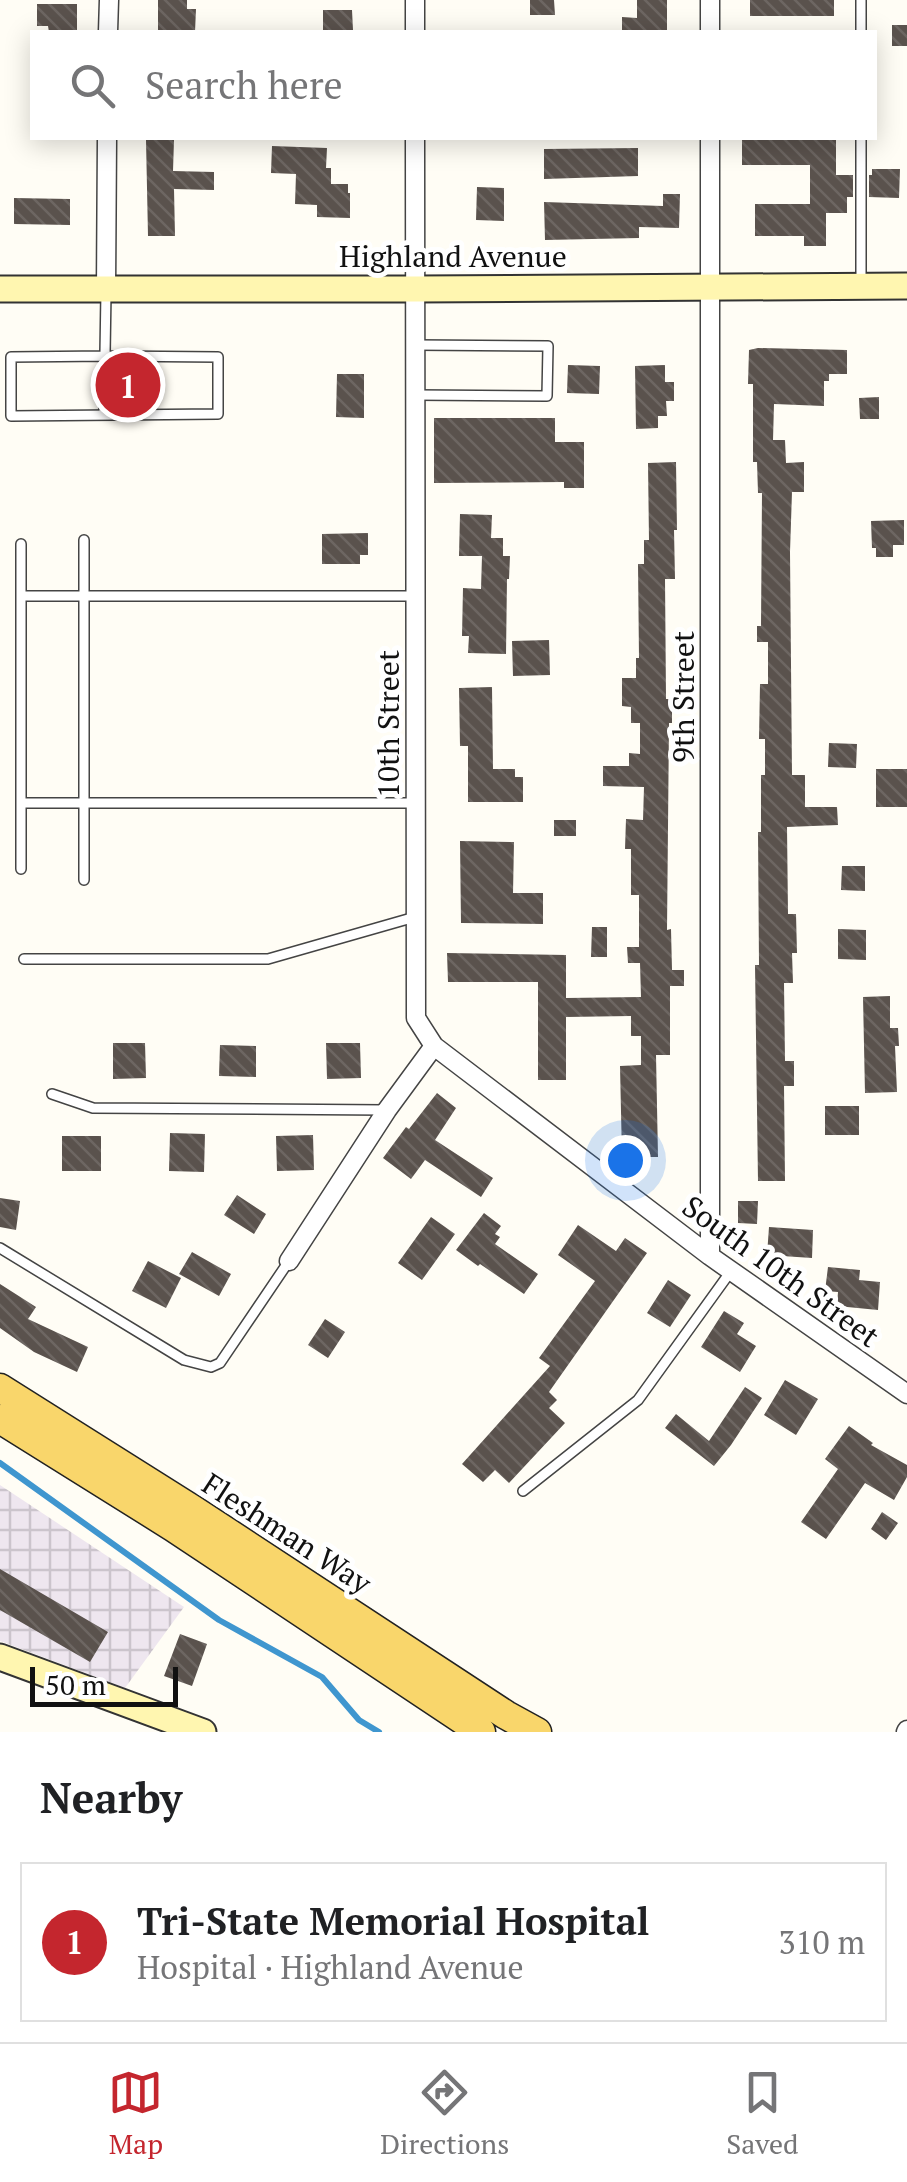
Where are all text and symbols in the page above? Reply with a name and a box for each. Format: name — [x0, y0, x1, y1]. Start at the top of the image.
search box — [30, 30, 877, 140]
icon: search — [65, 58, 120, 113]
text: Search here — [145, 60, 343, 110]
street label: Highland Avenue — [339, 236, 567, 276]
pin: 1 — [96, 348, 160, 422]
street label: 9th Street — [663, 631, 703, 763]
street label: 10th Street — [368, 650, 408, 798]
your location — [600, 1135, 651, 1186]
street label: South 10th Street — [675, 1186, 887, 1356]
street label: Fleshman Way — [195, 1464, 380, 1603]
scale bar — [30, 1662, 178, 1706]
text: 50 m — [45, 1666, 106, 1703]
text: Nearby — [40, 1769, 182, 1825]
text: Tri-State Memorial Hospital — [137, 1896, 649, 1946]
text: 1 — [65, 1921, 84, 1963]
text: 310 m — [778, 1921, 865, 1963]
text: Hospital · Highland Avenue — [137, 1946, 524, 1988]
tab: Map — [108, 2065, 163, 2162]
tab: Directions — [380, 2065, 509, 2162]
tab: Saved — [726, 2065, 799, 2162]

